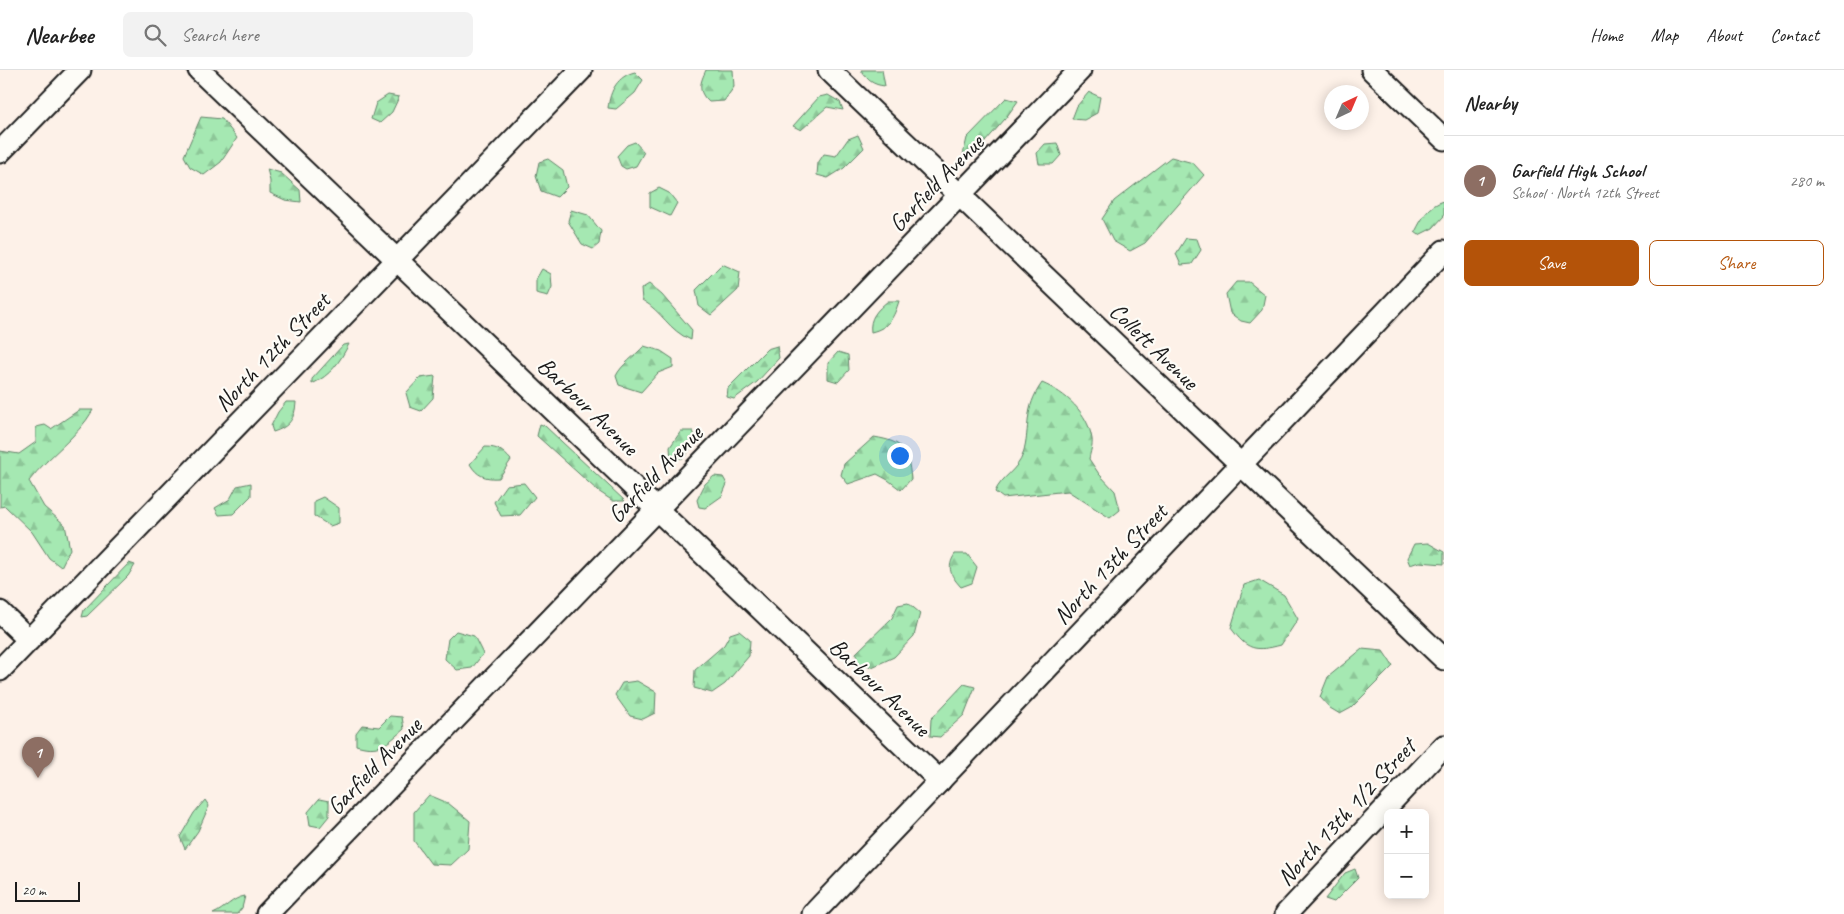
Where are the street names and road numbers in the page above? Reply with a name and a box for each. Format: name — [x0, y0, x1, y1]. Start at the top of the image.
street label: Garfield Avenue — [882, 126, 991, 238]
street label: North 12th Street — [208, 285, 338, 418]
street label: Collett Avenue — [1103, 296, 1207, 397]
street label: Barbour Avenue — [531, 350, 646, 463]
street label: Garfield Avenue — [601, 417, 710, 529]
street label: North 13th Street — [1046, 496, 1175, 631]
street label: Barbour Avenue — [823, 631, 938, 744]
street label: Garfield Avenue — [320, 709, 429, 821]
street label: North 13th 1/2 Street — [1270, 730, 1424, 892]

